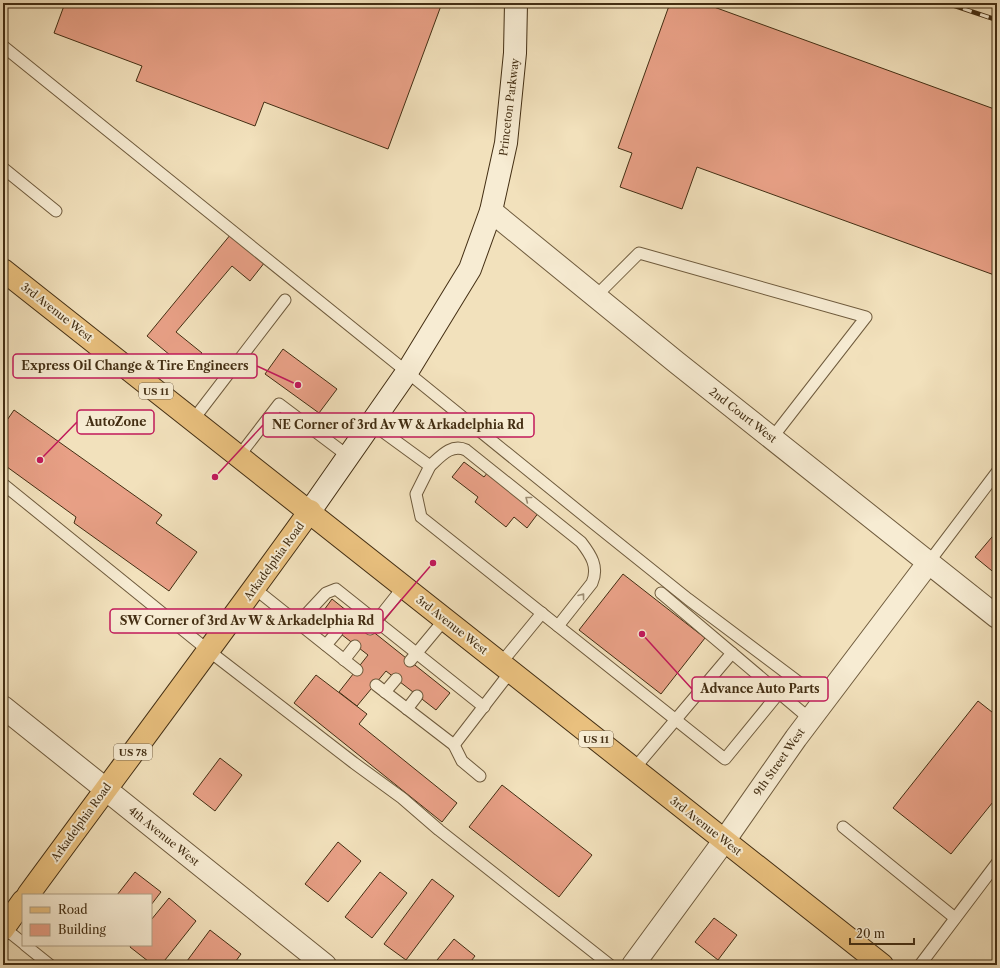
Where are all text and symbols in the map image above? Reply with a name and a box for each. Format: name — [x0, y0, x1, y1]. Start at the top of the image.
street label: Princeton Parkway — [496, 56, 522, 157]
street label: 3rd Avenue West — [18, 280, 96, 344]
callout: Express Oil Change & Tire Engineers — [13, 354, 257, 378]
text: Express Oil Change & Tire Engineers — [21, 358, 249, 373]
road number: US 11 — [139, 383, 173, 399]
street label: 2nd Court West — [706, 384, 780, 446]
callout: AutoZone — [77, 410, 154, 434]
callout: NE Corner of 3rd Av W & Arkadelphia Rd — [263, 413, 534, 437]
text: AutoZone — [85, 414, 146, 429]
text: NE Corner of 3rd Av W & Arkadelphia Rd — [272, 417, 524, 432]
one-way arrow — [526, 497, 533, 504]
street label: Arkadelphia Road — [240, 519, 307, 604]
street label: 3rd Avenue West — [413, 593, 491, 657]
one-way arrow — [578, 593, 585, 600]
callout: SW Corner of 3rd Av W & Arkadelphia Rd — [110, 609, 383, 633]
text: SW Corner of 3rd Av W & Arkadelphia Rd — [120, 613, 374, 628]
callout: Advance Auto Parts — [692, 677, 828, 701]
text: Advance Auto Parts — [699, 681, 820, 696]
street label: 9th Street West — [750, 725, 808, 799]
road number: US 11 — [579, 731, 613, 747]
road number: US 78 — [114, 744, 152, 760]
street label: Arkadelphia Road — [47, 780, 114, 865]
street label: 3rd Avenue West — [667, 794, 745, 858]
street label: 4th Avenue West — [126, 803, 202, 869]
legend — [22, 894, 152, 946]
text: Road — [58, 902, 88, 917]
scale bar — [850, 920, 914, 946]
text: Building — [58, 922, 106, 937]
text: 20 m — [856, 926, 885, 941]

